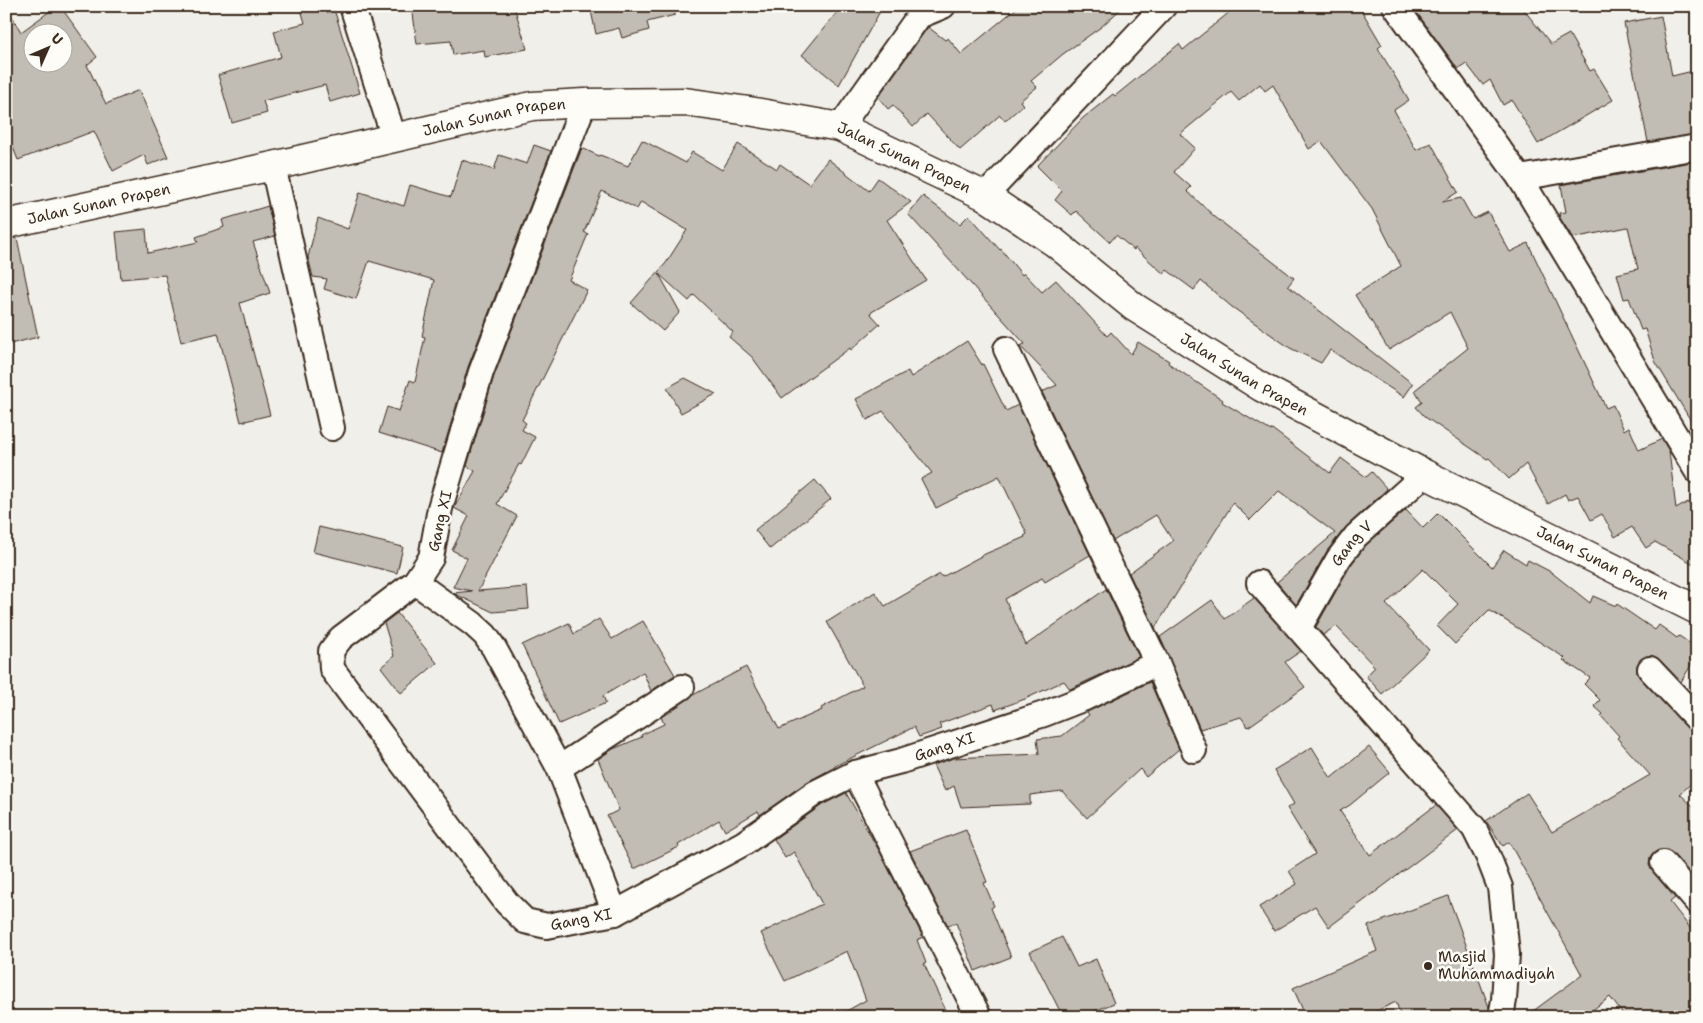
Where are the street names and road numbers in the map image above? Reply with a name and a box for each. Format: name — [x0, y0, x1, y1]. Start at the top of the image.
street label: Jalan Sunan Prapen — [421, 94, 566, 141]
street label: Jalan Sunan Prapen — [834, 117, 974, 198]
street label: Jalan Sunan Prapen — [26, 179, 172, 229]
street label: Jalan Sunan Prapen — [1176, 329, 1312, 420]
street label: Gang XI — [423, 488, 457, 554]
street label: Gang V — [1326, 516, 1377, 570]
street label: Jalan Sunan Prapen — [1533, 521, 1672, 604]
street label: Gang XI — [912, 728, 977, 766]
street label: Gang XI — [549, 904, 614, 935]

